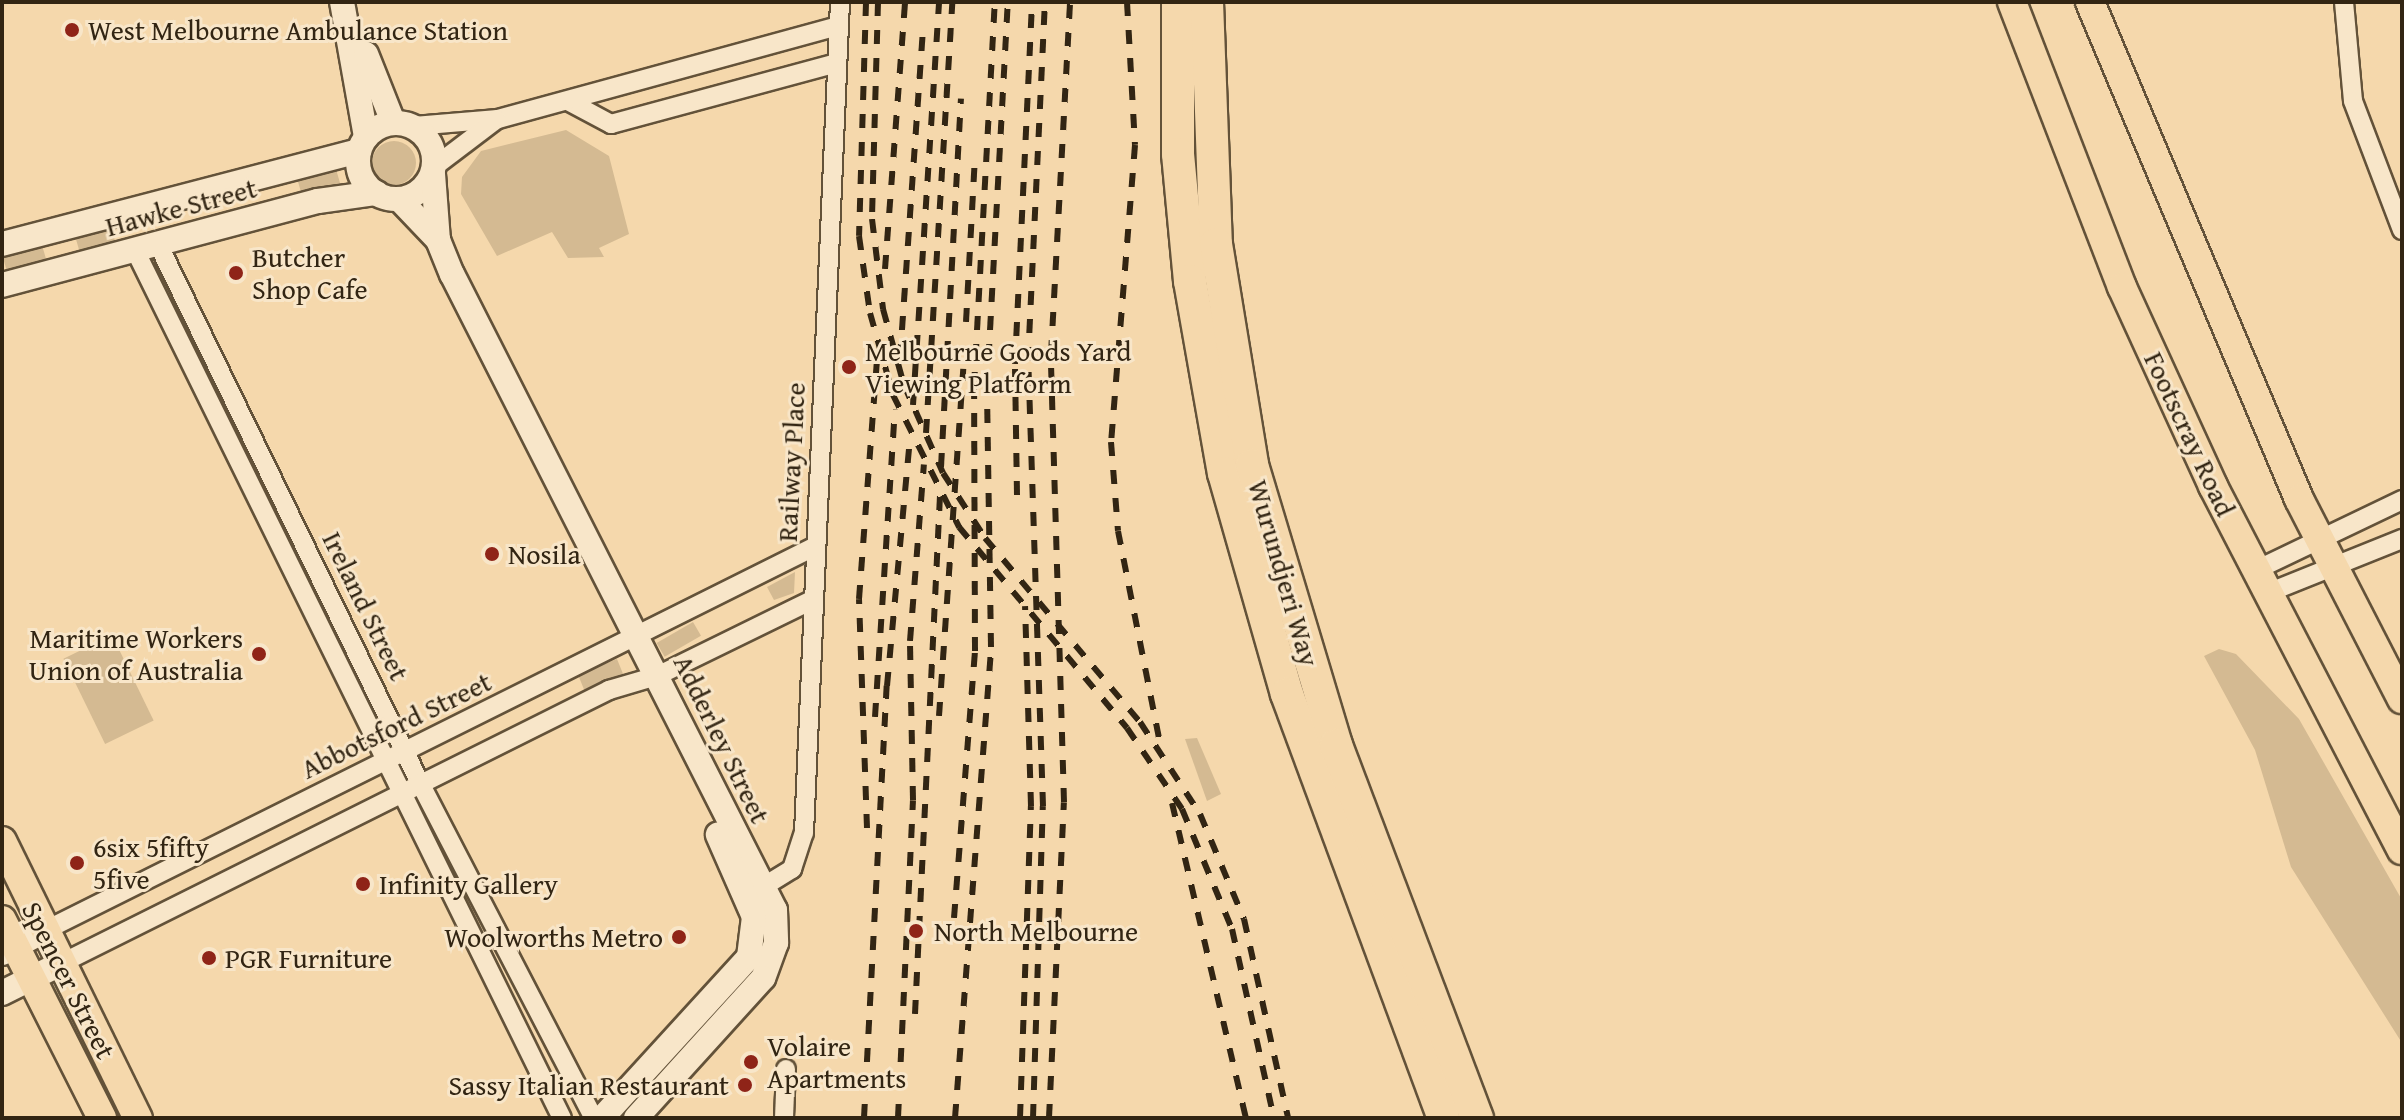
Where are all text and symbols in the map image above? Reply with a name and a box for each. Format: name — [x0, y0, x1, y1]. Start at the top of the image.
place label: West Melbourne Ambulance Station — [88, 13, 508, 47]
marker: West Melbourne Ambulance Station — [63, 21, 81, 39]
street label: Hawke Street — [102, 171, 260, 243]
place label: Butcher Shop Cafe — [252, 240, 368, 306]
marker: Butcher Shop Cafe — [227, 264, 245, 282]
place label: Melbourne Goods Yard Viewing Platform — [865, 334, 1131, 400]
street label: Footscray Road — [2137, 346, 2243, 522]
marker: Melbourne Goods Yard Viewing Platform — [840, 358, 858, 376]
street label: Railway Place — [770, 381, 812, 543]
street label: Wurundjeri Way — [1241, 476, 1327, 670]
street label: Ireland Street — [315, 526, 417, 686]
place label: Nosila — [508, 537, 581, 571]
marker: Nosila — [483, 545, 501, 563]
place label: Maritime Workers Union of Australia — [29, 621, 243, 687]
marker: Maritime Workers Union of Australia — [250, 645, 268, 663]
street label: Adderley Street — [667, 649, 777, 829]
street label: Abbotsford Street — [295, 664, 497, 786]
place label: 6six 5fifty 5five — [93, 830, 209, 896]
marker: 6six 5fifty 5five — [68, 854, 86, 872]
place label: Infinity Gallery — [379, 867, 558, 901]
marker: Infinity Gallery — [354, 875, 372, 893]
street label: Spencer Street — [15, 896, 123, 1064]
place label: North Melbourne — [934, 914, 1138, 948]
place label: Woolworths Metro — [444, 920, 663, 954]
marker: North Melbourne — [905, 920, 927, 942]
marker: Woolworths Metro — [670, 928, 688, 946]
place label: PGR Furniture — [225, 941, 392, 975]
marker: PGR Furniture — [200, 949, 218, 967]
place label: Volaire Apartments — [767, 1029, 906, 1095]
marker: Volaire Apartments — [742, 1053, 760, 1071]
place label: Sassy Italian Restaurant — [448, 1068, 729, 1102]
marker: Sassy Italian Restaurant — [736, 1076, 754, 1094]

